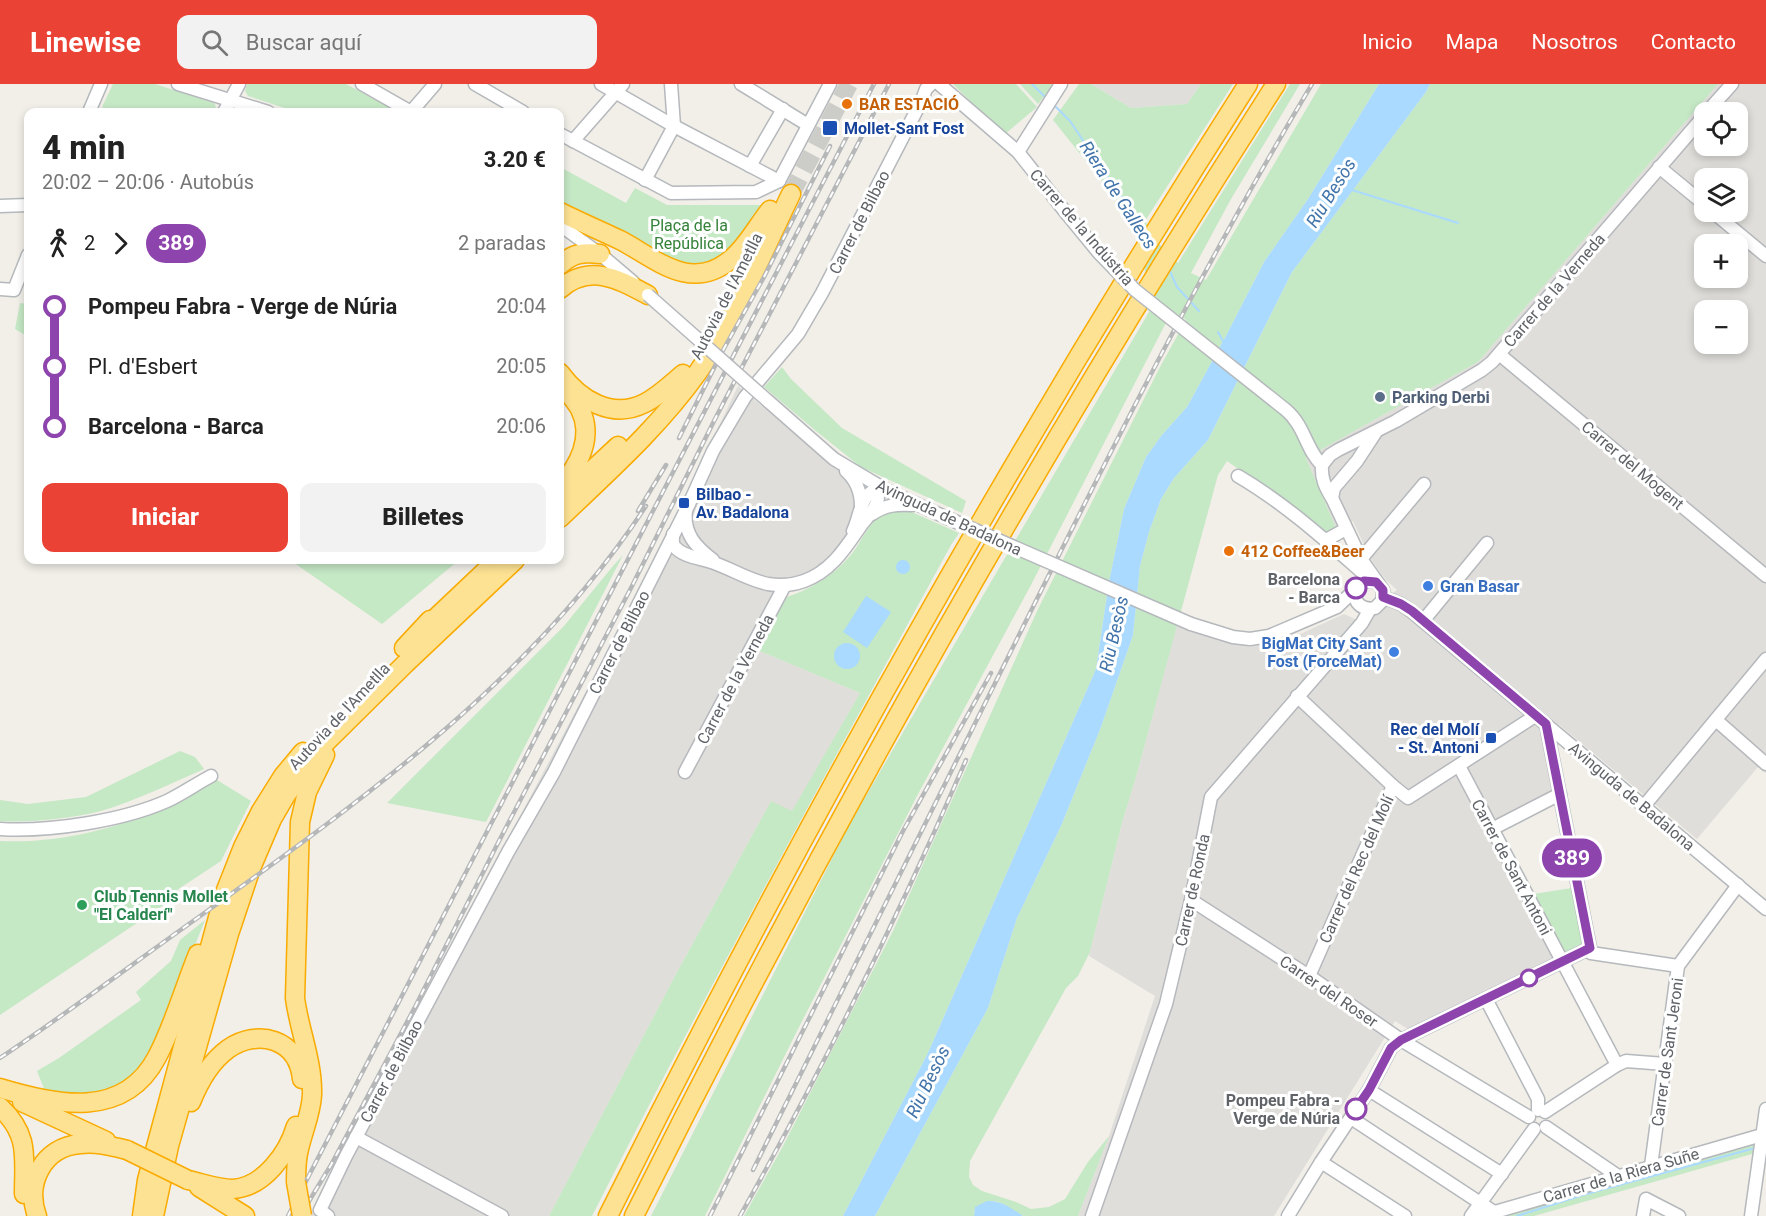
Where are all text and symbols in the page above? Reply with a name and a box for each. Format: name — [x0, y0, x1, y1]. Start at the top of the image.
search box — [177, 15, 597, 69]
text: Linewise — [30, 26, 141, 59]
icon: search — [198, 26, 231, 59]
text: Buscar aquí — [246, 30, 362, 55]
text: Inicio — [1362, 30, 1412, 54]
text: Mapa — [1445, 30, 1498, 54]
text: Nosotros — [1531, 30, 1618, 54]
text: Contacto — [1651, 30, 1736, 54]
place label: BAR ESTACIÓ — [859, 95, 959, 114]
marker: BAR ESTACIÓ — [840, 97, 854, 111]
map controls — [1694, 102, 1748, 354]
button: locate — [1694, 102, 1748, 156]
marker: Mollet-Sant Fost — [821, 119, 839, 137]
place label: Mollet-Sant Fost — [844, 119, 965, 138]
text: 4 min — [42, 128, 125, 167]
water label: Riera de Gallecs — [1076, 137, 1161, 253]
text: 3.20 € — [484, 147, 546, 172]
water label: Riu Besòs — [1301, 154, 1360, 231]
street label: Carrer de la Indústria — [1026, 165, 1137, 290]
street label: Carrer de Bilbao — [825, 167, 894, 277]
button: layers — [1694, 168, 1748, 222]
text: 20:02 – 20:06 · Autobús — [42, 170, 254, 194]
park label: Plaça de la República — [650, 216, 728, 253]
icon: walk — [42, 227, 75, 260]
icon: forward — [104, 227, 137, 260]
street label: Autovia de l'Ametlla — [686, 230, 767, 363]
street label: Carrer de la Verneda — [1500, 230, 1609, 351]
text: 2 — [84, 231, 95, 255]
text: 389 — [158, 231, 194, 255]
text: 2 paradas — [458, 231, 546, 255]
button: + — [1694, 234, 1748, 288]
text: Pompeu Fabra - Verge de Núria — [88, 294, 397, 319]
text: 20:04 — [496, 294, 546, 318]
button: − — [1694, 300, 1748, 354]
text: Pl. d'Esbert — [88, 354, 198, 379]
text: 20:05 — [496, 354, 546, 378]
place label: Parking Derbi — [1392, 388, 1490, 407]
marker: Parking Derbi — [1373, 390, 1387, 404]
text: Barcelona - Barca — [88, 414, 264, 439]
text: 20:06 — [496, 414, 546, 438]
street label: Carrer del Mogent — [1578, 417, 1688, 514]
street label: Avinguda de Badalona — [873, 475, 1025, 560]
button: Iniciar — [42, 483, 288, 552]
button: Billetes — [300, 483, 546, 552]
place label: Bilbao - Av. Badalona — [696, 485, 790, 522]
marker: Bilbao - Av. Badalona — [677, 496, 691, 510]
place label: 412 Coffee&Beer — [1241, 542, 1365, 561]
marker: 412 Coffee&Beer — [1222, 544, 1236, 558]
place label: Barcelona - Barca — [1268, 570, 1340, 607]
marker: Barcelona - Barca — [1345, 577, 1367, 599]
place label: Gran Basar — [1440, 577, 1520, 596]
marker: Gran Basar — [1421, 579, 1435, 593]
street label: Carrer de Bilbao — [585, 587, 654, 697]
water label: Riu Besòs — [1095, 594, 1132, 674]
street label: Carrer de la Verneda — [693, 611, 778, 748]
place label: BigMat City Sant Fost (ForceMat) — [1262, 634, 1383, 671]
marker: BigMat City Sant Fost (ForceMat) — [1387, 645, 1401, 659]
street label: Autovia de l'Ametlla — [285, 659, 394, 774]
place label: Rec del Molí - St. Antoni — [1390, 720, 1481, 757]
marker: Rec del Molí - St. Antoni — [1484, 731, 1498, 745]
street label: Avinguda de Badalona — [1565, 738, 1698, 855]
street label: Carrer del Rec del Molí — [1315, 791, 1398, 946]
street label: Carrer de Sant Antoni — [1468, 796, 1556, 939]
street label: Carrer de Ronda — [1171, 832, 1214, 948]
line badge: 389 — [1538, 838, 1606, 878]
text: 389 — [1554, 846, 1590, 870]
place label: Club Tennis Mollet "El Calderí" — [94, 887, 229, 924]
marker: Club Tennis Mollet "El Calderí" — [75, 898, 89, 912]
street label: Carrer del Roser — [1276, 952, 1382, 1032]
unlabelled marker — [1520, 969, 1538, 987]
street label: Carrer de Sant Jeroni — [1648, 977, 1687, 1128]
street label: Carrer de Bilbao — [356, 1017, 427, 1126]
water label: Riu Besòs — [901, 1042, 954, 1121]
place label: Pompeu Fabra - Verge de Núria — [1226, 1091, 1340, 1128]
marker: Pompeu Fabra - Verge de Núria — [1345, 1098, 1367, 1120]
street label: Carrer de la Riera Suñe — [1541, 1144, 1701, 1207]

